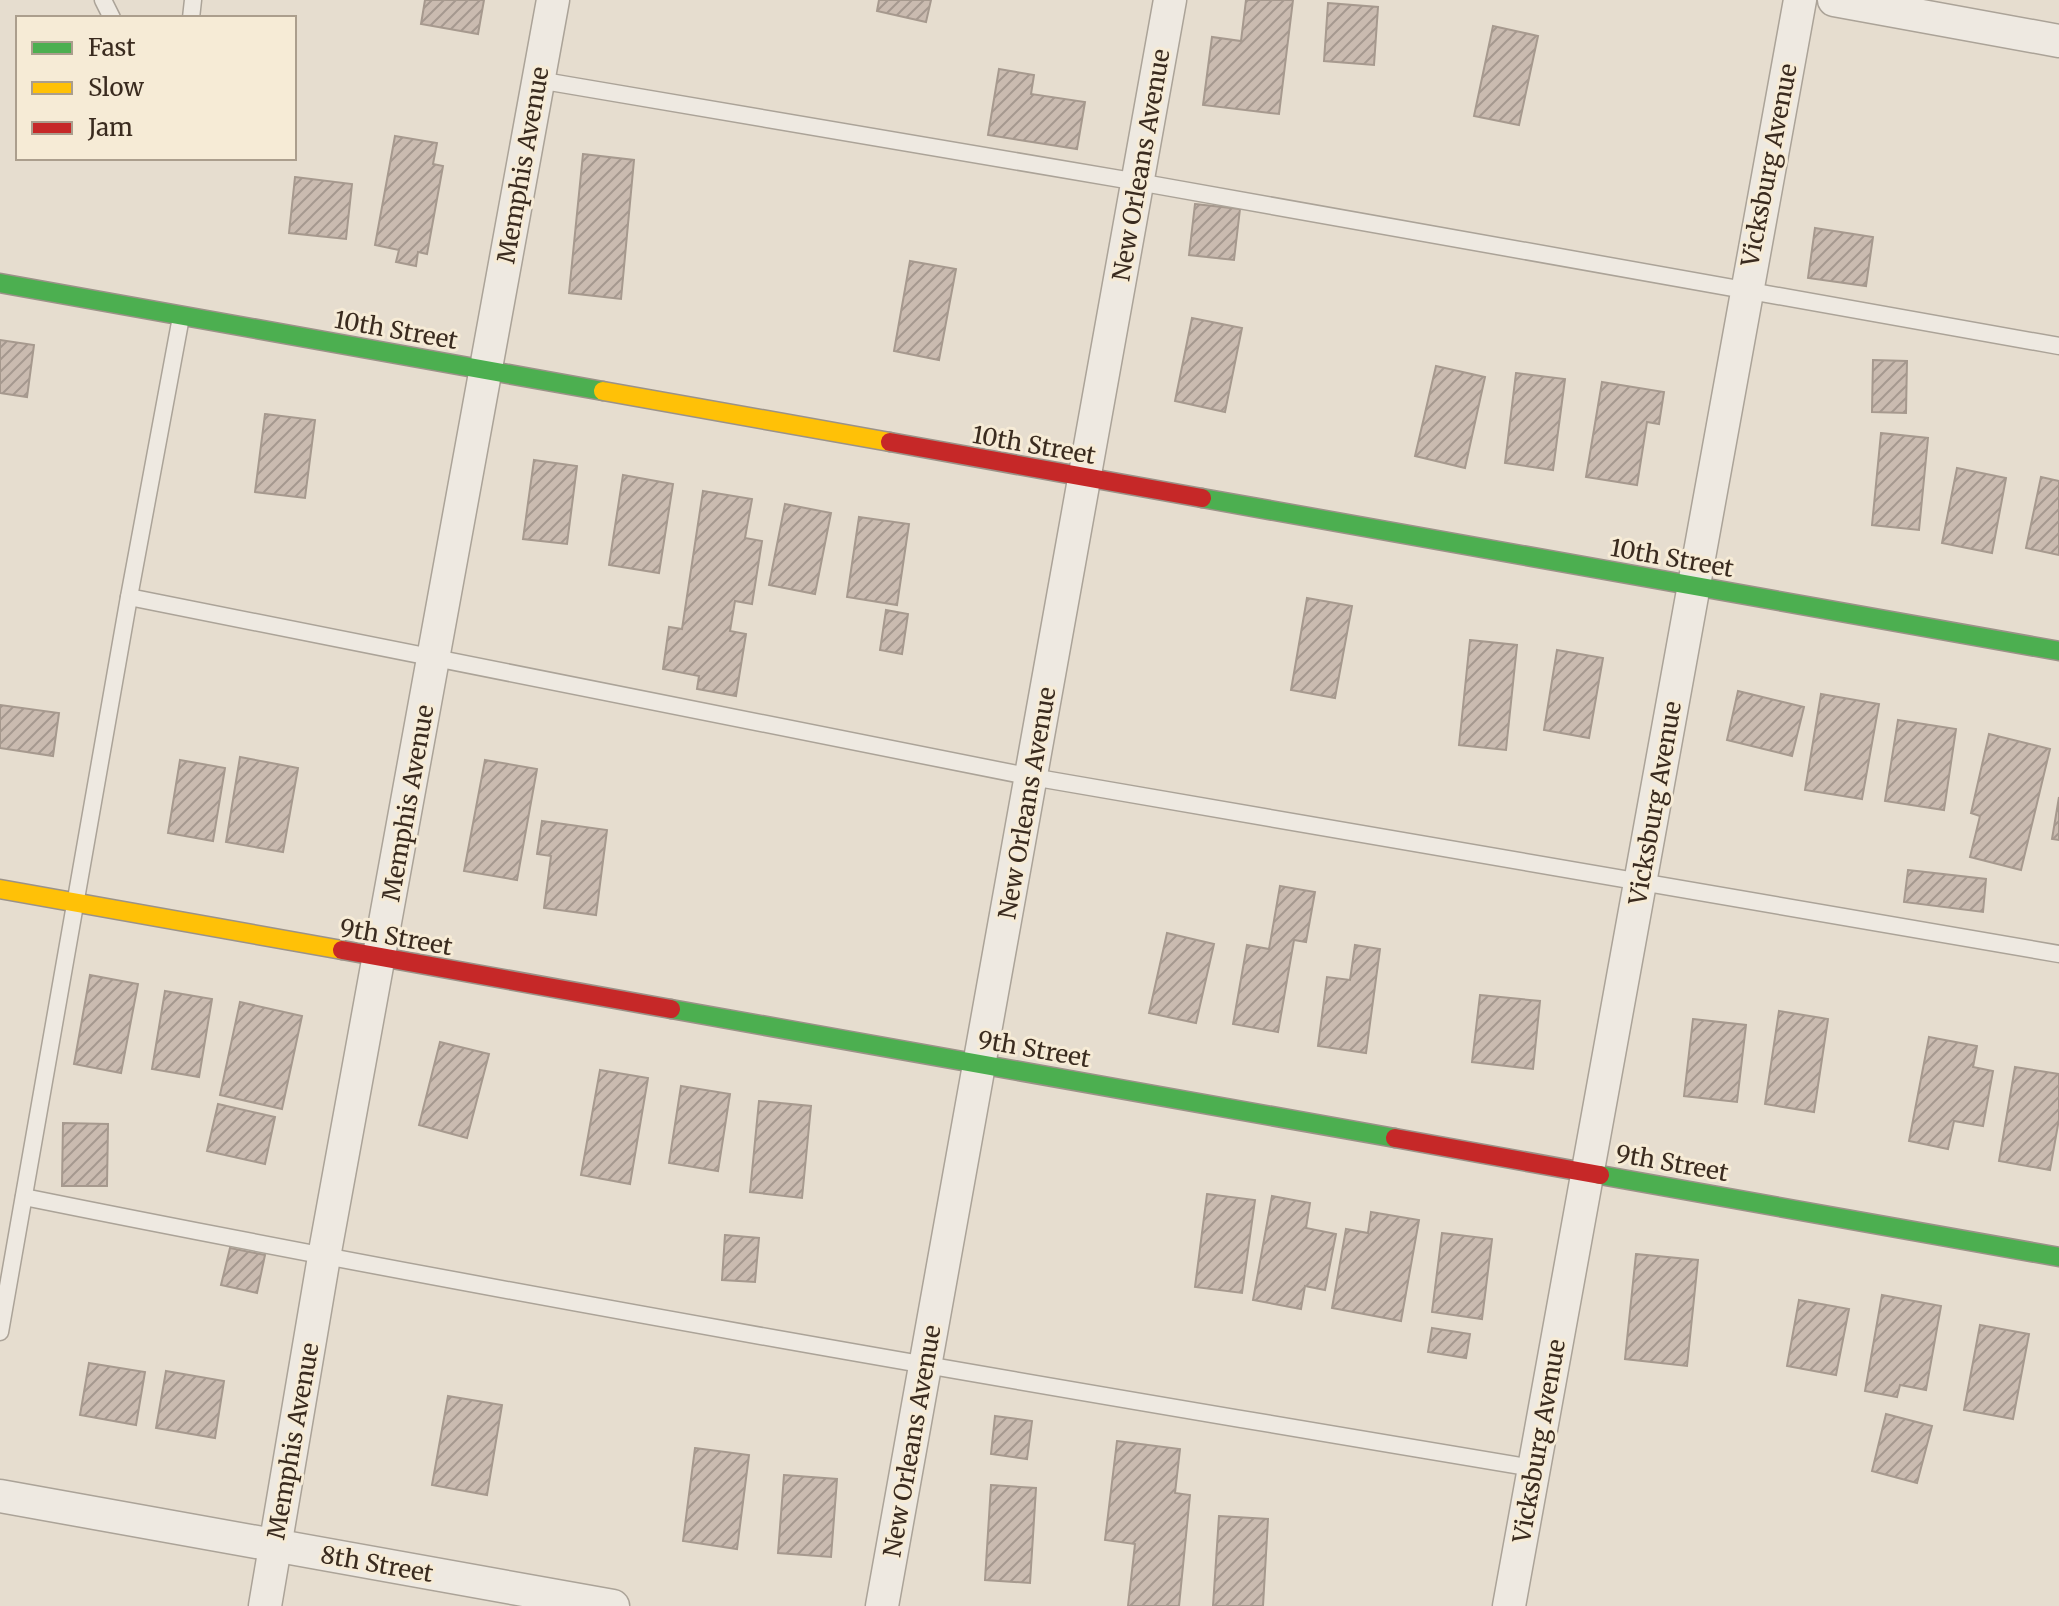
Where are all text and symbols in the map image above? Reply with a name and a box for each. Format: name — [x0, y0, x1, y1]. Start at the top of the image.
legend — [16, 16, 296, 160]
text: Fast — [88, 32, 136, 63]
street label: New Orleans Avenue — [1105, 47, 1177, 283]
street label: Vicksburg Avenue — [1734, 61, 1804, 270]
street label: Memphis Avenue — [490, 64, 556, 266]
text: Slow — [88, 72, 144, 103]
text: Jam — [87, 112, 133, 143]
street label: 10th Street — [332, 304, 461, 356]
street label: 10th Street — [970, 419, 1099, 471]
street label: 10th Street — [1608, 532, 1737, 584]
street label: New Orleans Avenue — [991, 685, 1063, 921]
street label: Vicksburg Avenue — [1622, 699, 1688, 908]
street label: Memphis Avenue — [375, 702, 441, 904]
street label: 9th Street — [337, 912, 455, 962]
street label: 9th Street — [975, 1024, 1093, 1074]
street label: 9th Street — [1613, 1138, 1731, 1188]
street label: New Orleans Avenue — [876, 1323, 948, 1559]
street label: Vicksburg Avenue — [1506, 1337, 1572, 1546]
street label: Memphis Avenue — [260, 1340, 326, 1542]
street label: 8th Street — [318, 1539, 436, 1589]

